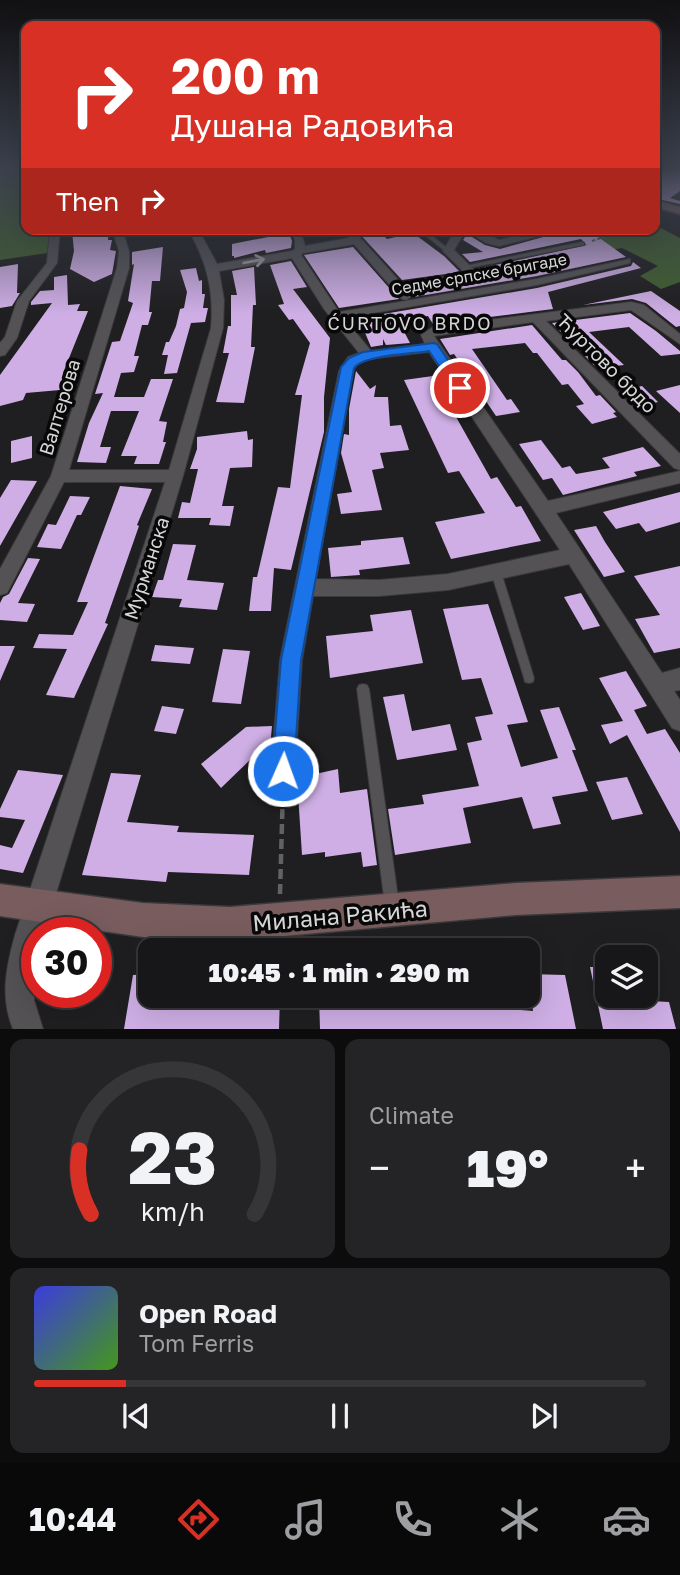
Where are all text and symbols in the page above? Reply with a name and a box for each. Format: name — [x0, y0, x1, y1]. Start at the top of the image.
text: 200 m — [171, 46, 320, 105]
icon: right — [56, 49, 147, 140]
text: Душана Радовића — [171, 106, 454, 144]
icon: right — [133, 182, 171, 220]
text: Then — [56, 186, 119, 217]
street label: Седме српске бригаде — [390, 249, 568, 299]
one-way arrow — [243, 253, 265, 267]
street label: Ћуртово брдо — [553, 309, 661, 417]
district label: ĆURTOVO BRDO — [328, 312, 492, 334]
street label: Валтерова — [33, 356, 85, 458]
pin — [430, 358, 490, 418]
icon: arrive — [441, 369, 479, 407]
street label: Мурманска — [119, 514, 173, 622]
position arrow — [246, 734, 320, 808]
street label: Милана Ракића — [251, 893, 429, 937]
speed limit sign: 30 — [21, 917, 112, 1008]
map controls — [595, 945, 658, 1008]
button: layers — [595, 945, 658, 1008]
text: 10:45 · 1 min · 290 m — [209, 957, 469, 988]
text: Climate — [369, 1101, 454, 1129]
text: 23 — [128, 1114, 217, 1201]
text: 19° — [467, 1136, 548, 1198]
text: − — [369, 1145, 390, 1190]
text: + — [625, 1145, 646, 1190]
text: km/h — [141, 1196, 204, 1227]
text: Open Road — [139, 1298, 277, 1329]
text: Tom Ferris — [139, 1329, 254, 1357]
icon: previous — [117, 1397, 155, 1435]
icon: pause — [321, 1397, 359, 1435]
icon: next — [525, 1397, 563, 1435]
icon: directions — [174, 1495, 223, 1544]
icon: music — [281, 1495, 330, 1544]
icon: phone — [388, 1495, 437, 1544]
icon: climate — [495, 1495, 544, 1544]
icon: car — [602, 1495, 651, 1544]
text: 10:44 — [29, 1500, 116, 1538]

